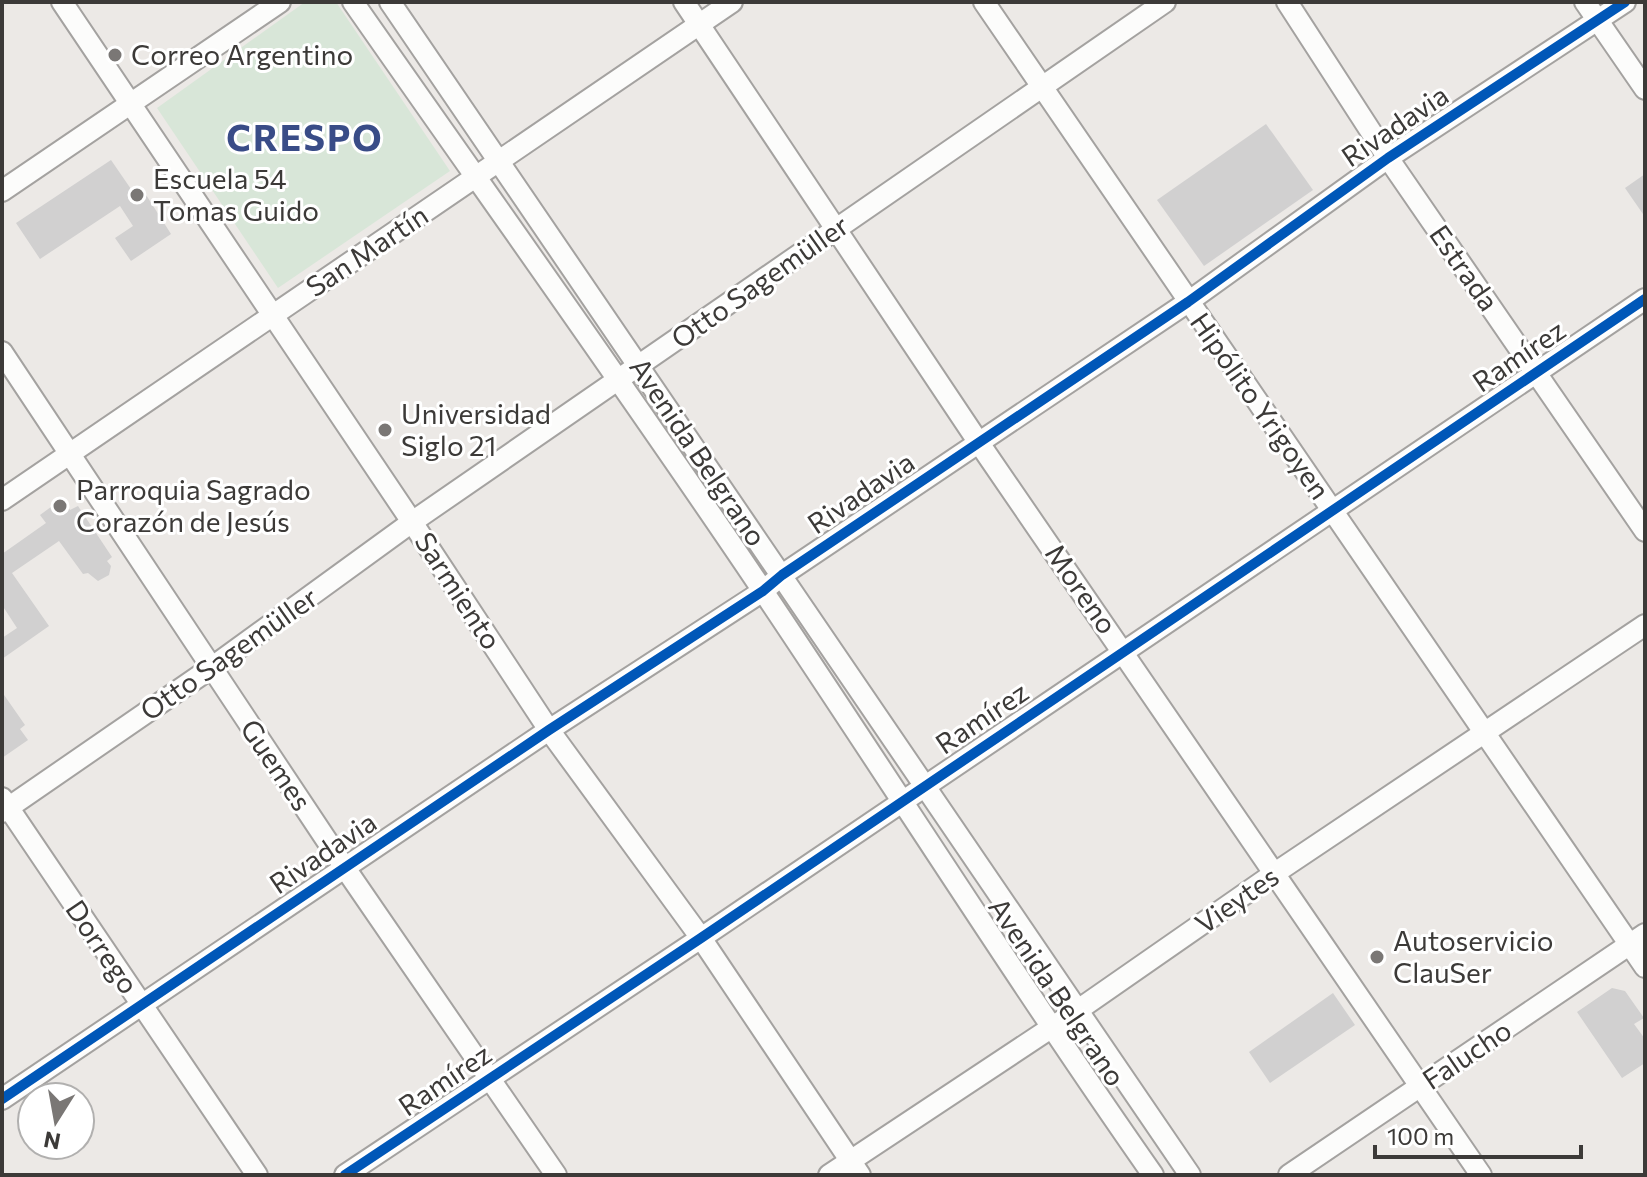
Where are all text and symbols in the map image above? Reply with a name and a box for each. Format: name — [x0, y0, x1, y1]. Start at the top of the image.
place label: Correo Argentino — [131, 37, 353, 71]
marker: Correo Argentino — [106, 46, 124, 64]
street label: Rivadavia — [1335, 77, 1454, 173]
district label: CRESPO — [226, 114, 384, 158]
place label: Escuela 54 Tomas Guido — [153, 161, 319, 227]
marker: Escuela 54 Tomas Guido — [128, 186, 146, 204]
street label: San Martín — [299, 197, 434, 303]
street label: Otto Sagemüller — [664, 207, 855, 355]
street label: Estrada — [1423, 218, 1507, 317]
street label: Hipólito Yrigoyen — [1184, 306, 1338, 505]
street label: Ramírez — [1466, 312, 1571, 398]
street label: Avenida Belgrano — [623, 351, 774, 552]
place label: Universidad Siglo 21 — [401, 396, 551, 462]
marker: Universidad Siglo 21 — [376, 421, 394, 439]
street label: Rivadavia — [801, 444, 920, 540]
place label: Parroquia Sagrado Corazón de Jesús — [76, 472, 311, 538]
marker: Parroquia Sagrado Corazón de Jesús — [51, 497, 69, 515]
street label: Sarmiento — [408, 526, 509, 655]
street label: Moreno — [1039, 537, 1125, 640]
street label: Otto Sagemüller — [133, 579, 324, 727]
street label: Ramírez — [929, 674, 1034, 760]
street label: Guemes — [234, 712, 320, 817]
street label: Rivadavia — [263, 804, 382, 900]
street label: Vieytes — [1188, 858, 1285, 940]
street label: Avenida Belgrano — [982, 891, 1133, 1092]
street label: Dorrego — [59, 893, 146, 1000]
place label: Autoservicio ClauSer — [1393, 923, 1553, 989]
marker: Autoservicio ClauSer — [1368, 948, 1386, 966]
street label: Falucho — [1416, 1012, 1517, 1096]
street label: Ramírez — [392, 1036, 497, 1122]
north arrow — [16, 1081, 96, 1161]
scale bar — [1375, 1109, 1581, 1159]
text: 100 m — [1387, 1121, 1454, 1150]
text: N — [41, 1126, 63, 1156]

